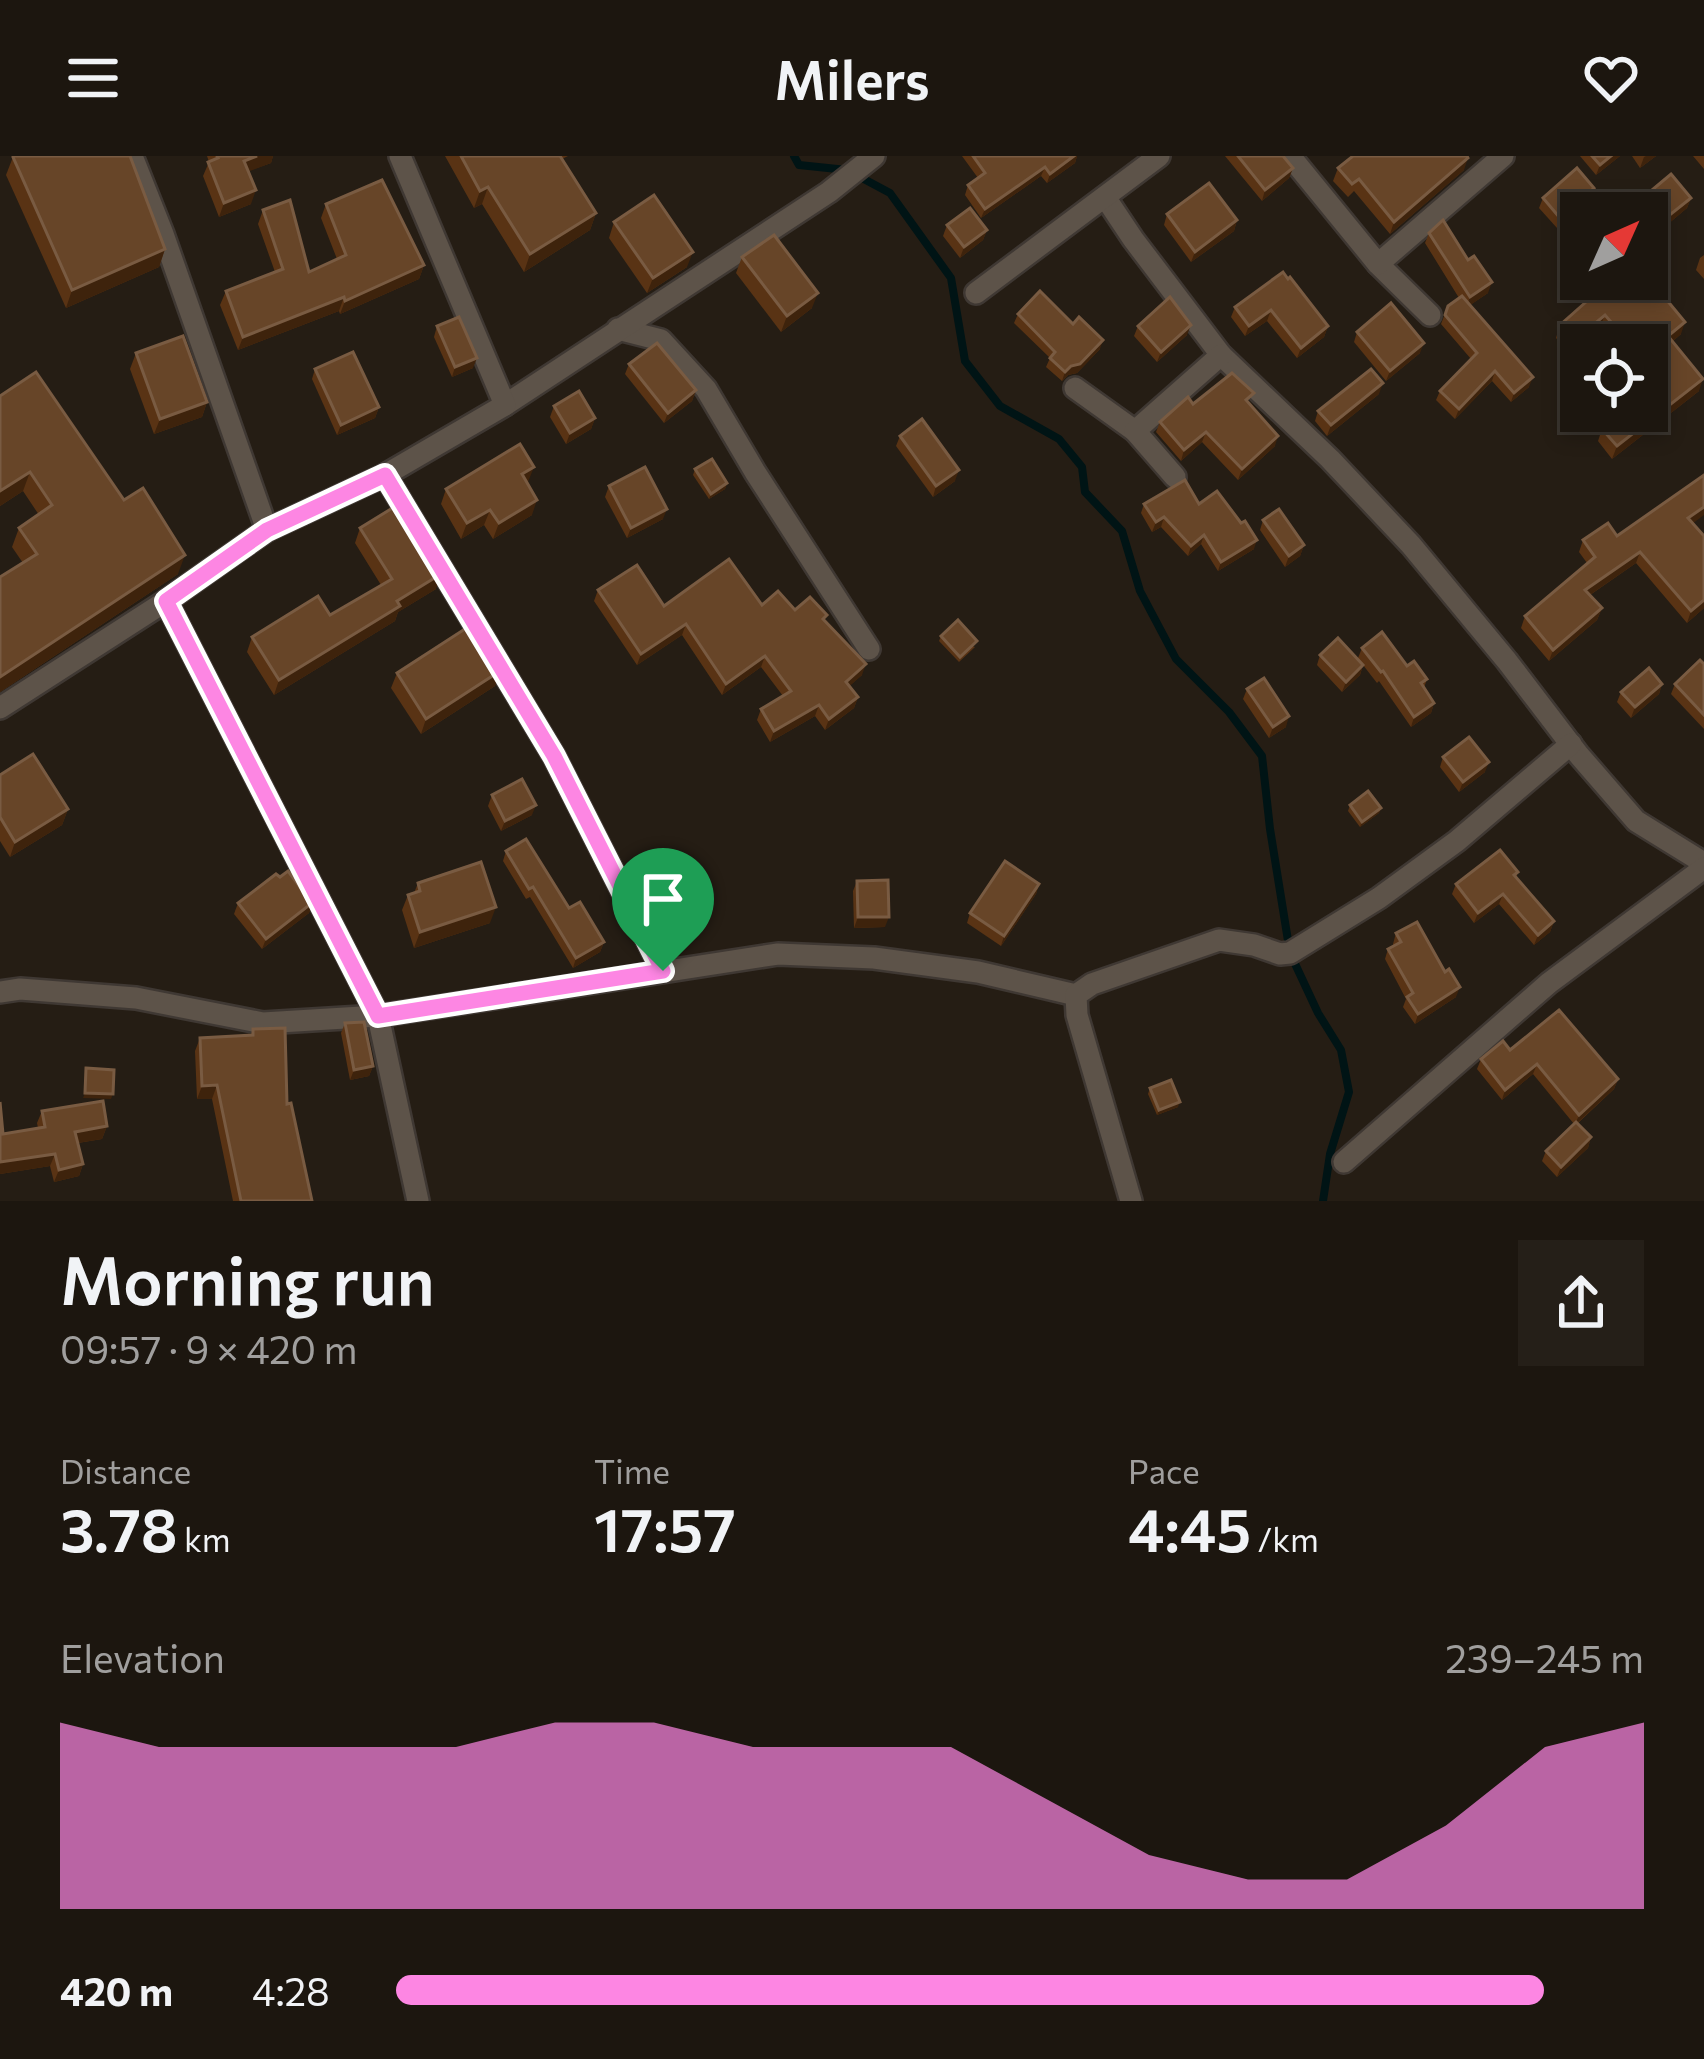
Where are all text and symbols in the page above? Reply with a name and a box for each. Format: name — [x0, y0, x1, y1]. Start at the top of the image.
icon: menu — [60, 45, 126, 111]
text: Milers — [774, 45, 930, 111]
icon: heart — [1578, 45, 1644, 111]
north arrow — [1560, 192, 1668, 300]
map controls — [1560, 192, 1668, 432]
button: locate — [1560, 324, 1668, 432]
pin — [612, 848, 714, 971]
icon: arrive — [630, 866, 696, 932]
text: Morning run — [60, 1238, 435, 1319]
button: share — [1518, 1240, 1644, 1366]
text: 09:57 · 9 × 420 m — [60, 1324, 357, 1372]
text: Distance — [60, 1450, 191, 1491]
text: Time — [594, 1450, 670, 1491]
text: Pace — [1128, 1450, 1200, 1491]
text: 3.78 — [60, 1491, 178, 1564]
text: 17:57 — [594, 1491, 736, 1564]
text: 4:45 — [1128, 1491, 1251, 1564]
text: km — [178, 1518, 231, 1559]
text: /km — [1251, 1518, 1319, 1559]
text: Elevation — [60, 1633, 225, 1681]
text: 239–245 m — [1445, 1633, 1644, 1681]
text: 420 m — [60, 1966, 173, 2014]
text: 4:28 — [252, 1966, 330, 2014]

